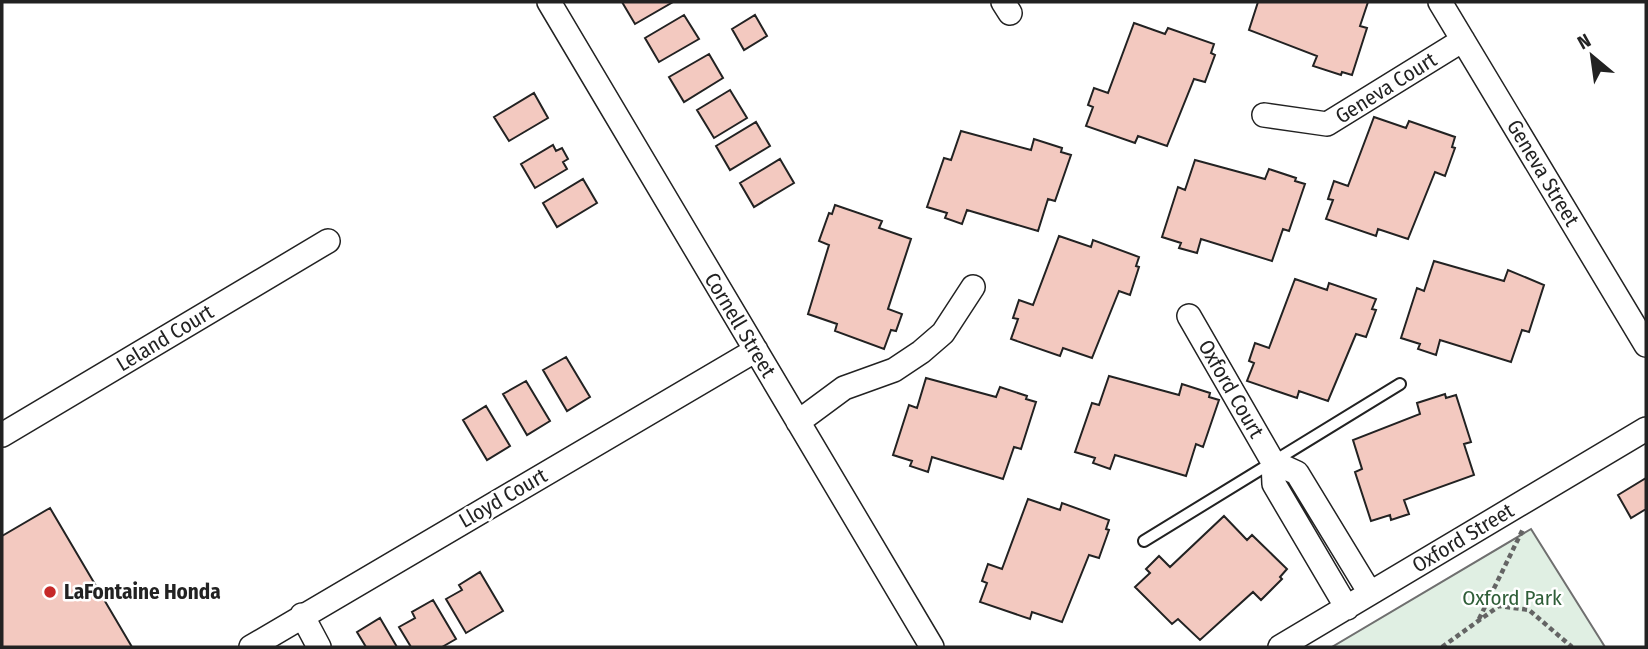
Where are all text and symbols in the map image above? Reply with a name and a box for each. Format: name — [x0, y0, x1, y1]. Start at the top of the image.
north arrow — [1557, 21, 1627, 91]
text: N — [1573, 29, 1595, 54]
street label: Geneva Court — [1331, 47, 1442, 129]
street label: Geneva Street — [1501, 115, 1585, 231]
street label: Cornell Street — [699, 268, 782, 382]
street label: Leland Court — [112, 299, 218, 377]
street label: Oxford Court — [1193, 335, 1270, 443]
street label: Lloyd Court — [454, 462, 552, 534]
street label: Oxford Street — [1407, 497, 1519, 579]
place label: LaFontaine Honda — [64, 579, 221, 605]
marker: LaFontaine Honda — [42, 584, 58, 600]
park label: Oxford Park — [1462, 585, 1562, 611]

